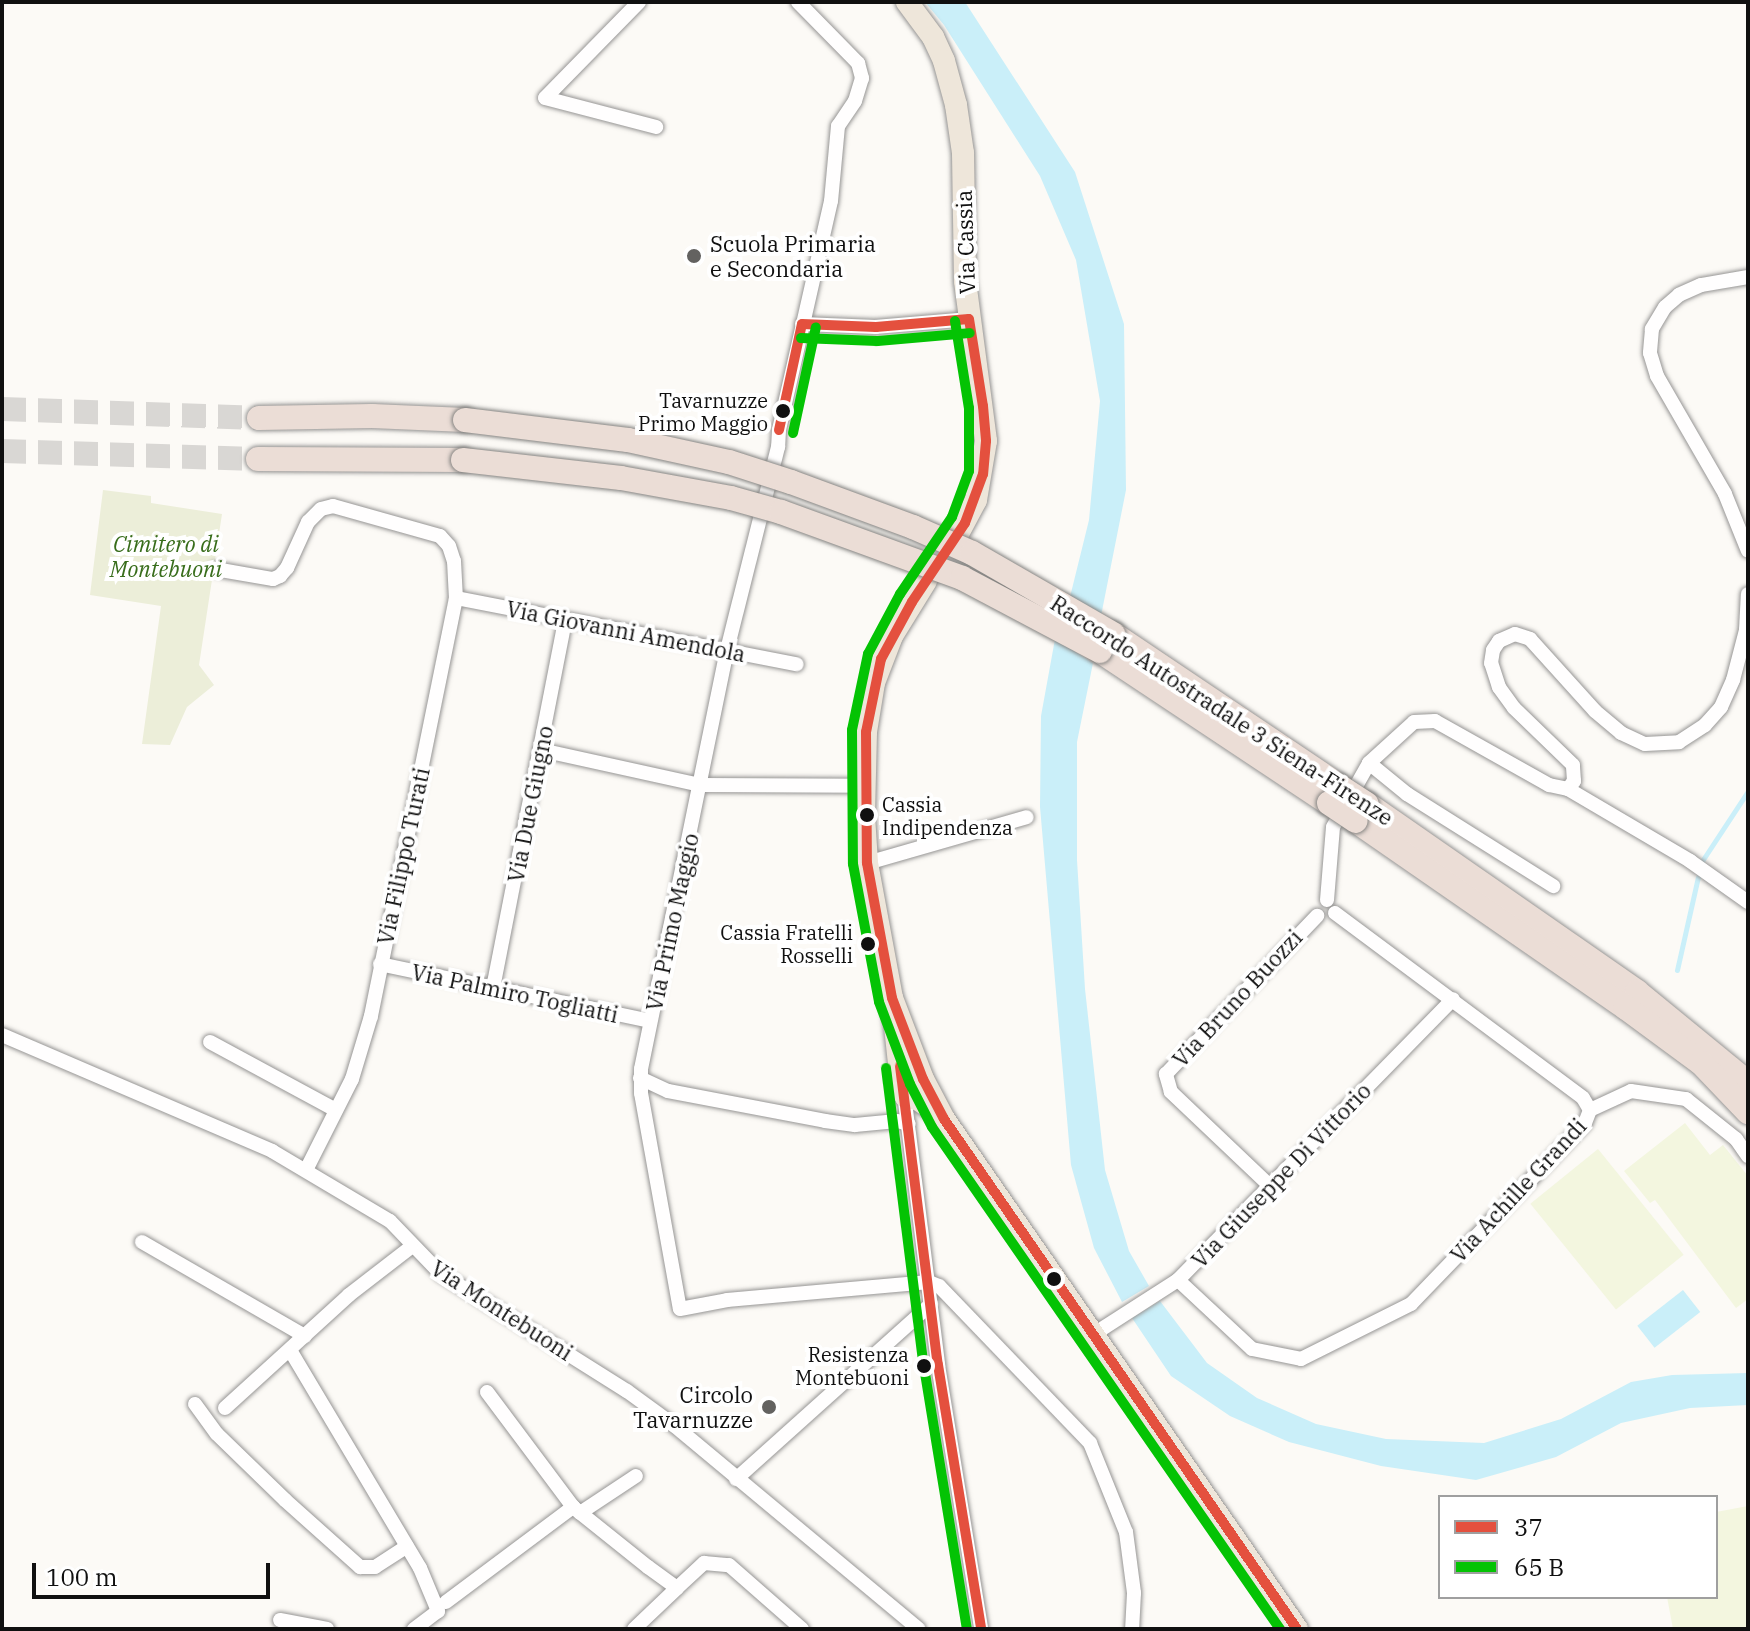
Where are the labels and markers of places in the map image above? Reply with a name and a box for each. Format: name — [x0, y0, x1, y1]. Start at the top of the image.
place label: Scuola Primaria e Secondaria — [710, 230, 876, 282]
marker: Scuola Primaria e Secondaria — [685, 247, 703, 265]
place label: Tavarnuzze Primo Maggio — [638, 388, 768, 435]
marker: Tavarnuzze Primo Maggio — [775, 403, 791, 419]
place label: Cassia Indipendenza — [882, 792, 1013, 839]
marker: Cassia Indipendenza — [859, 807, 875, 823]
place label: Cassia Fratelli Rosselli — [720, 920, 853, 967]
marker: Cassia Fratelli Rosselli — [860, 936, 876, 952]
unlabelled marker — [1046, 1271, 1062, 1287]
place label: Resistenza Montebuoni — [795, 1342, 909, 1389]
marker: Resistenza Montebuoni — [916, 1358, 932, 1374]
place label: Circolo Tavarnuzze — [633, 1381, 753, 1432]
marker: Circolo Tavarnuzze — [760, 1398, 778, 1416]

